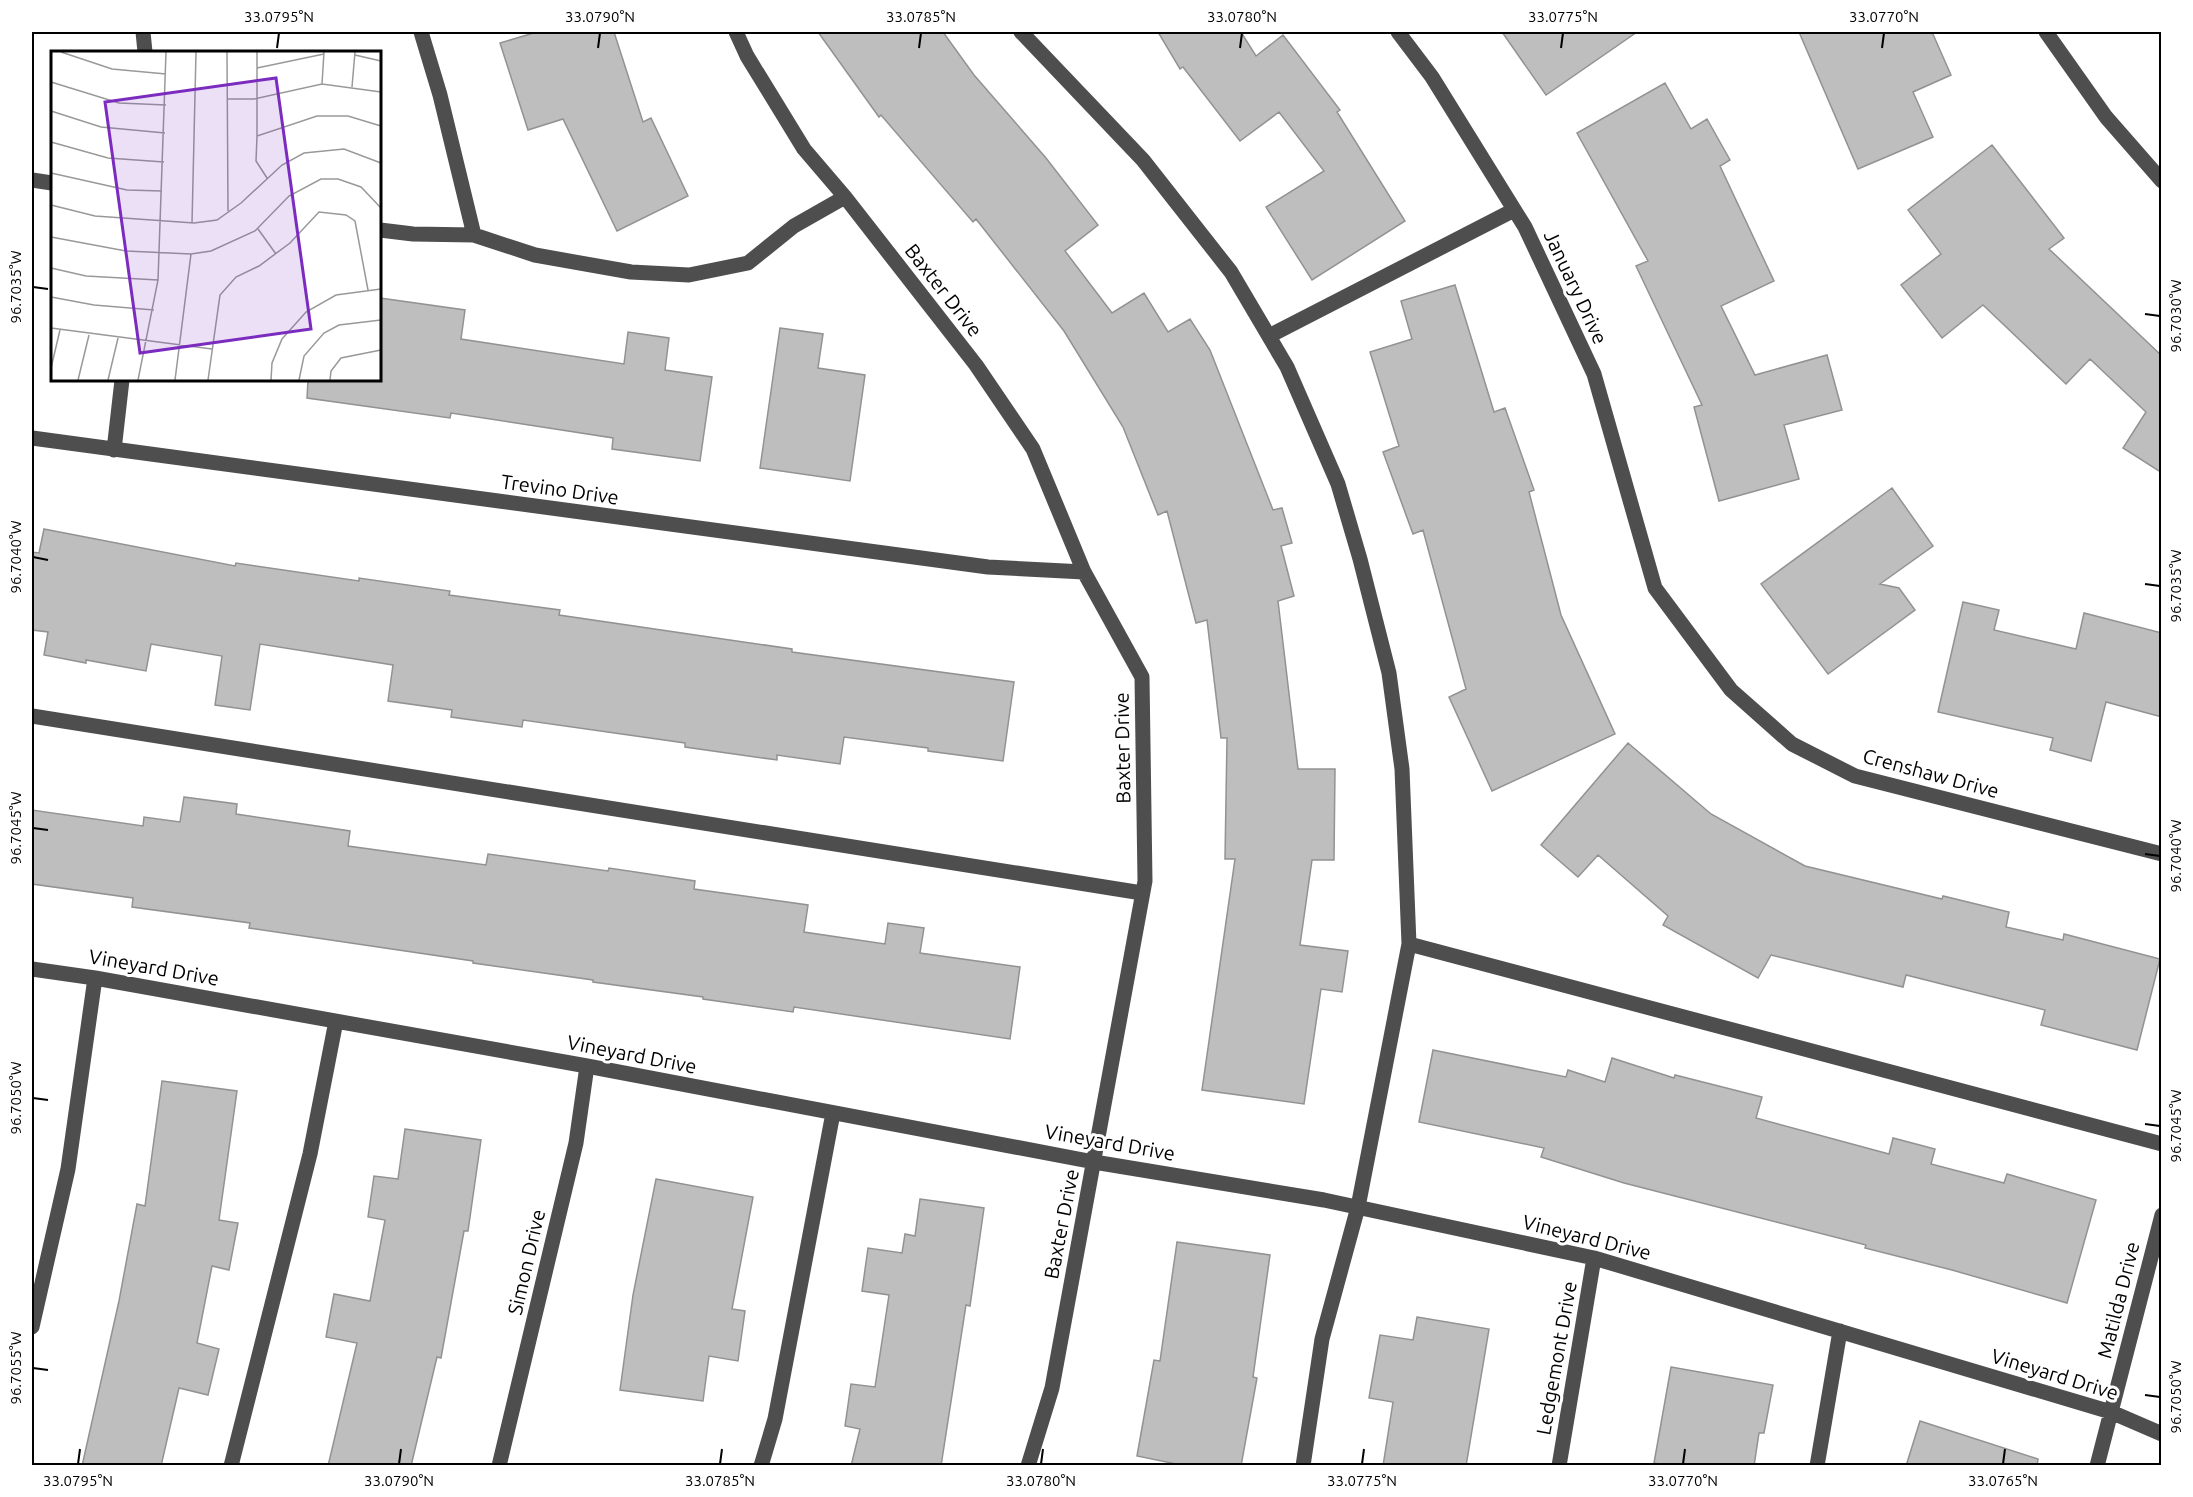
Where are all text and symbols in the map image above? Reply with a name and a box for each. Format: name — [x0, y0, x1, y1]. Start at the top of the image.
text: 33.0795°N — [244, 8, 314, 25]
text: 33.0790°N — [565, 8, 635, 25]
text: 33.0785°N — [886, 8, 956, 25]
text: 33.0780°N — [1207, 8, 1277, 25]
text: 33.0775°N — [1528, 8, 1598, 25]
text: 33.0770°N — [1849, 8, 1919, 25]
inset map — [51, 51, 381, 381]
street label: January Drive — [1540, 227, 1612, 347]
street label: Baxter Drive — [901, 239, 987, 341]
text: 96.7035°W — [7, 250, 24, 324]
text: 96.7030°W — [2167, 279, 2184, 353]
street label: Trevino Drive — [500, 469, 620, 509]
text: 96.7040°W — [7, 520, 24, 594]
text: 96.7035°W — [2167, 549, 2184, 623]
street label: Baxter Drive — [1110, 692, 1134, 804]
street label: Crenshaw Drive — [1860, 744, 2002, 802]
text: 96.7045°W — [7, 791, 24, 865]
text: 96.7040°W — [2167, 819, 2184, 893]
street label: Vineyard Drive — [87, 944, 221, 990]
street label: Vineyard Drive — [565, 1030, 699, 1078]
text: 96.7050°W — [7, 1061, 24, 1135]
text: 96.7045°W — [2167, 1089, 2184, 1163]
street label: Vineyard Drive — [1043, 1119, 1177, 1165]
street label: Baxter Drive — [1039, 1167, 1083, 1281]
street label: Simon Drive — [503, 1207, 549, 1317]
street label: Vineyard Drive — [1520, 1210, 1654, 1264]
street label: Matilda Drive — [2092, 1239, 2144, 1361]
street label: Ledgemont Drive — [1531, 1279, 1581, 1437]
text: 96.7055°W — [7, 1331, 24, 1405]
street label: Vineyard Drive — [1989, 1344, 2121, 1404]
text: 96.7050°W — [2167, 1360, 2184, 1434]
text: 33.0795°N — [43, 1472, 113, 1489]
text: 33.0790°N — [364, 1472, 434, 1489]
text: 33.0785°N — [685, 1472, 755, 1489]
text: 33.0780°N — [1006, 1472, 1076, 1489]
text: 33.0775°N — [1327, 1472, 1397, 1489]
text: 33.0770°N — [1648, 1472, 1718, 1489]
text: 33.0765°N — [1968, 1472, 2038, 1489]

